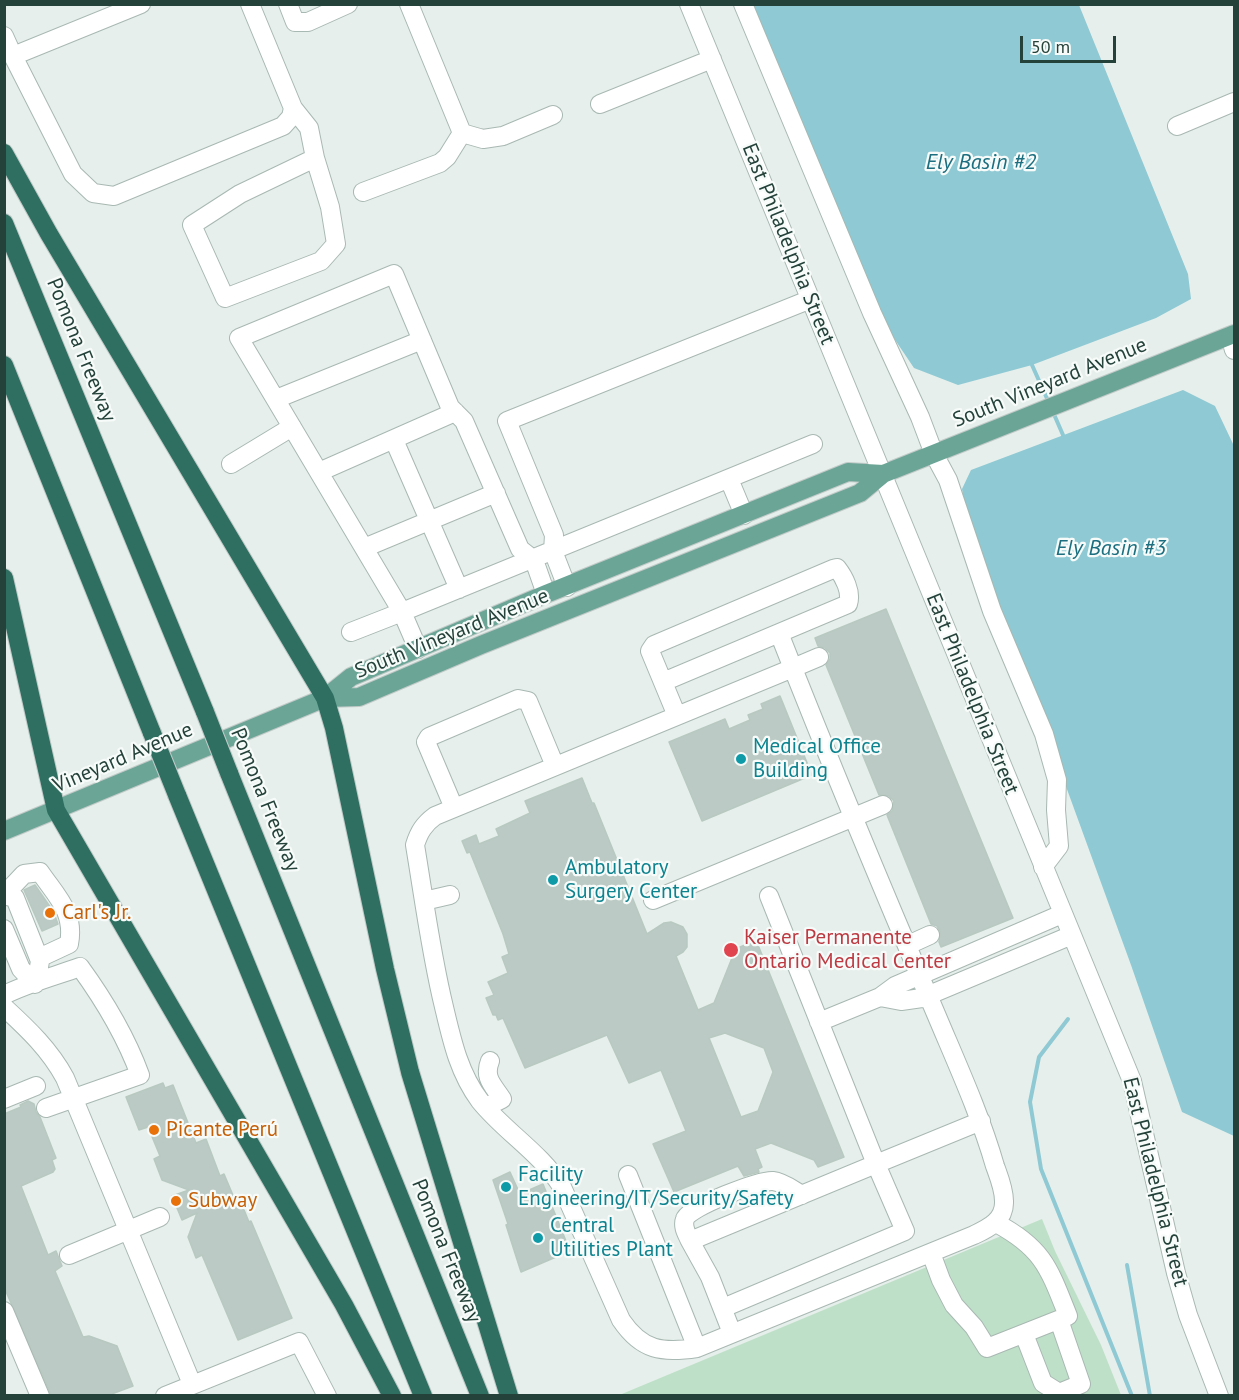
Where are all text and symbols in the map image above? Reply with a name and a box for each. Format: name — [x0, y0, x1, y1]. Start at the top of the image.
scale bar — [1023, 24, 1119, 62]
text: 50 m — [1031, 35, 1070, 58]
street label: East Philadelphia Street — [736, 140, 840, 348]
water label: Ely Basin #2 — [926, 150, 1036, 176]
street label: Pomona Freeway — [41, 275, 121, 425]
street label: South Vineyard Avenue — [949, 333, 1151, 433]
water label: Ely Basin #3 — [1056, 536, 1166, 562]
street label: South Vineyard Avenue — [351, 584, 553, 684]
street label: East Philadelphia Street — [920, 590, 1024, 798]
street label: Vineyard Avenue — [49, 717, 197, 799]
street label: Pomona Freeway — [225, 725, 305, 875]
place label: Medical Office Building — [753, 734, 881, 784]
marker: Medical Office Building — [734, 752, 748, 766]
place label: Ambulatory Surgery Center — [565, 855, 697, 905]
marker: Ambulatory Surgery Center — [546, 873, 560, 887]
place label: Carl's Jr. — [62, 900, 132, 926]
marker: Carl's Jr. — [43, 906, 57, 920]
place label: Kaiser Permanente Ontario Medical Center — [744, 925, 951, 975]
marker: Kaiser Permanente Ontario Medical Center — [722, 941, 740, 959]
street label: East Philadelphia Street — [1117, 1075, 1193, 1289]
place label: Picante Perú — [166, 1117, 278, 1143]
marker: Picante Perú — [147, 1123, 161, 1137]
place label: Facility Engineering/IT/Security/Safety — [518, 1162, 793, 1212]
street label: Pomona Freeway — [406, 1176, 486, 1326]
marker: Facility Engineering/IT/Security/Safety — [499, 1180, 513, 1194]
place label: Subway — [188, 1188, 257, 1214]
marker: Subway — [169, 1194, 183, 1208]
place label: Central Utilities Plant — [550, 1213, 673, 1263]
marker: Central Utilities Plant — [531, 1231, 545, 1245]

